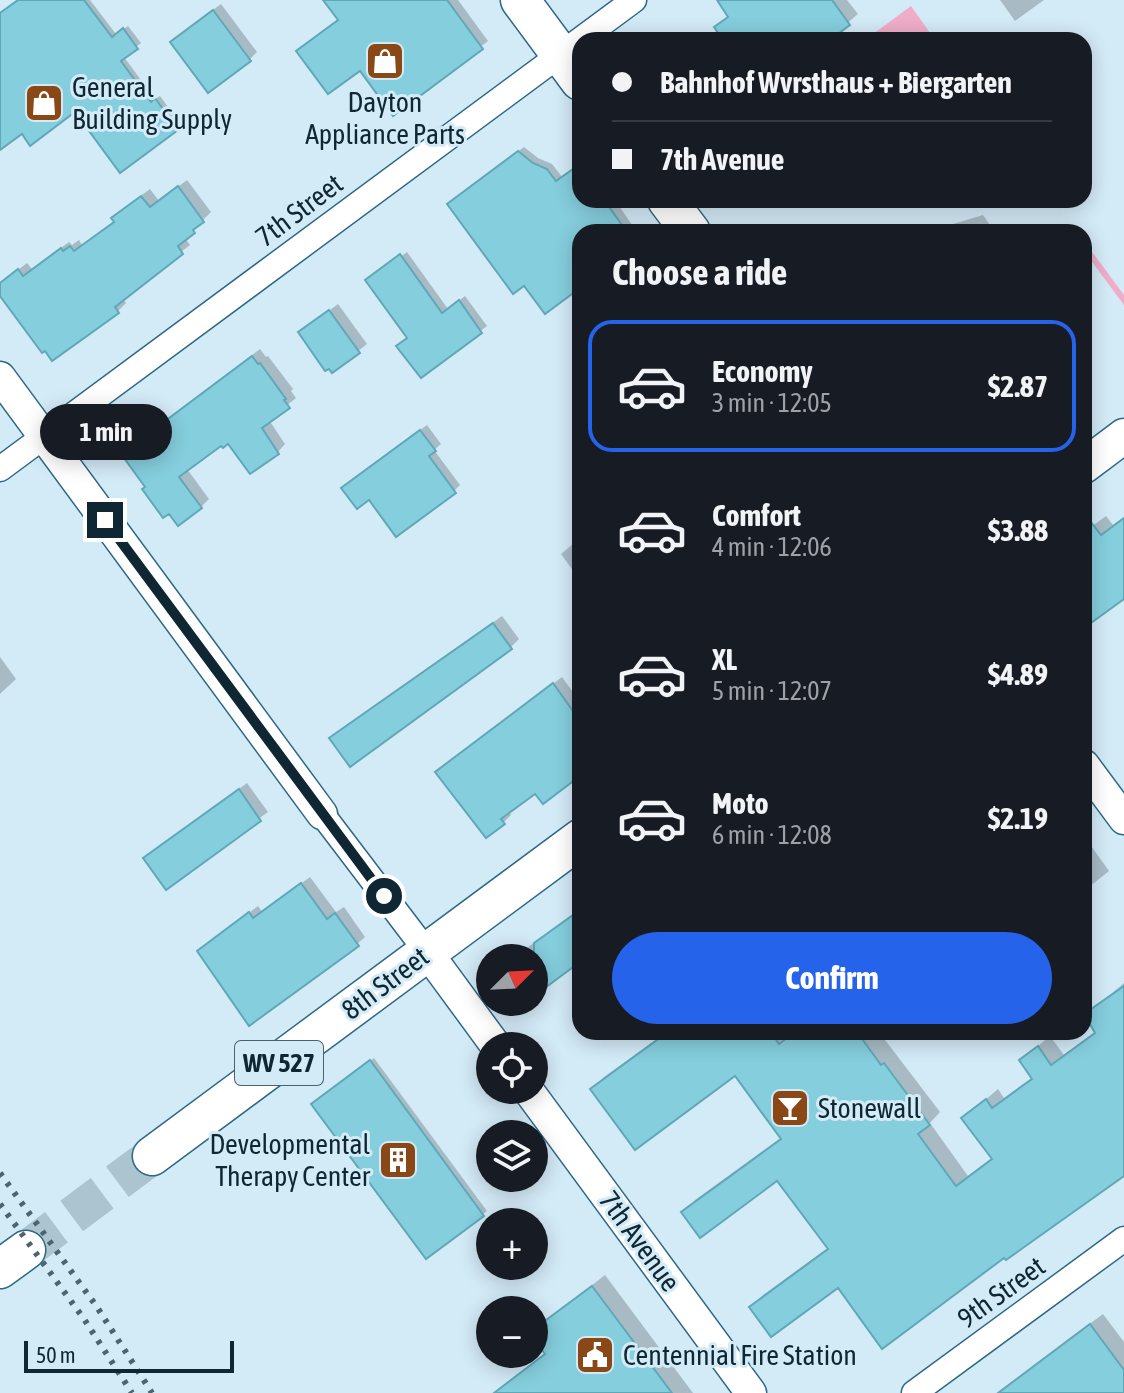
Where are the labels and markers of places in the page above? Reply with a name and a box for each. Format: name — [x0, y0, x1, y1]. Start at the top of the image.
shop icon: Dayton Appliance Parts — [364, 40, 406, 82]
place label: General Building Supply — [72, 71, 232, 135]
shop icon: General Building Supply — [23, 82, 65, 124]
place label: Dayton Appliance Parts — [305, 86, 465, 150]
bar icon: Stonewall — [769, 1087, 811, 1129]
place label: Stonewall — [818, 1092, 922, 1124]
place label: Developmental Therapy Center — [209, 1128, 371, 1192]
building icon: Developmental Therapy Center — [377, 1139, 419, 1181]
public building icon: Centennial Fire Station — [574, 1334, 616, 1376]
place label: Centennial Fire Station — [623, 1339, 857, 1371]

